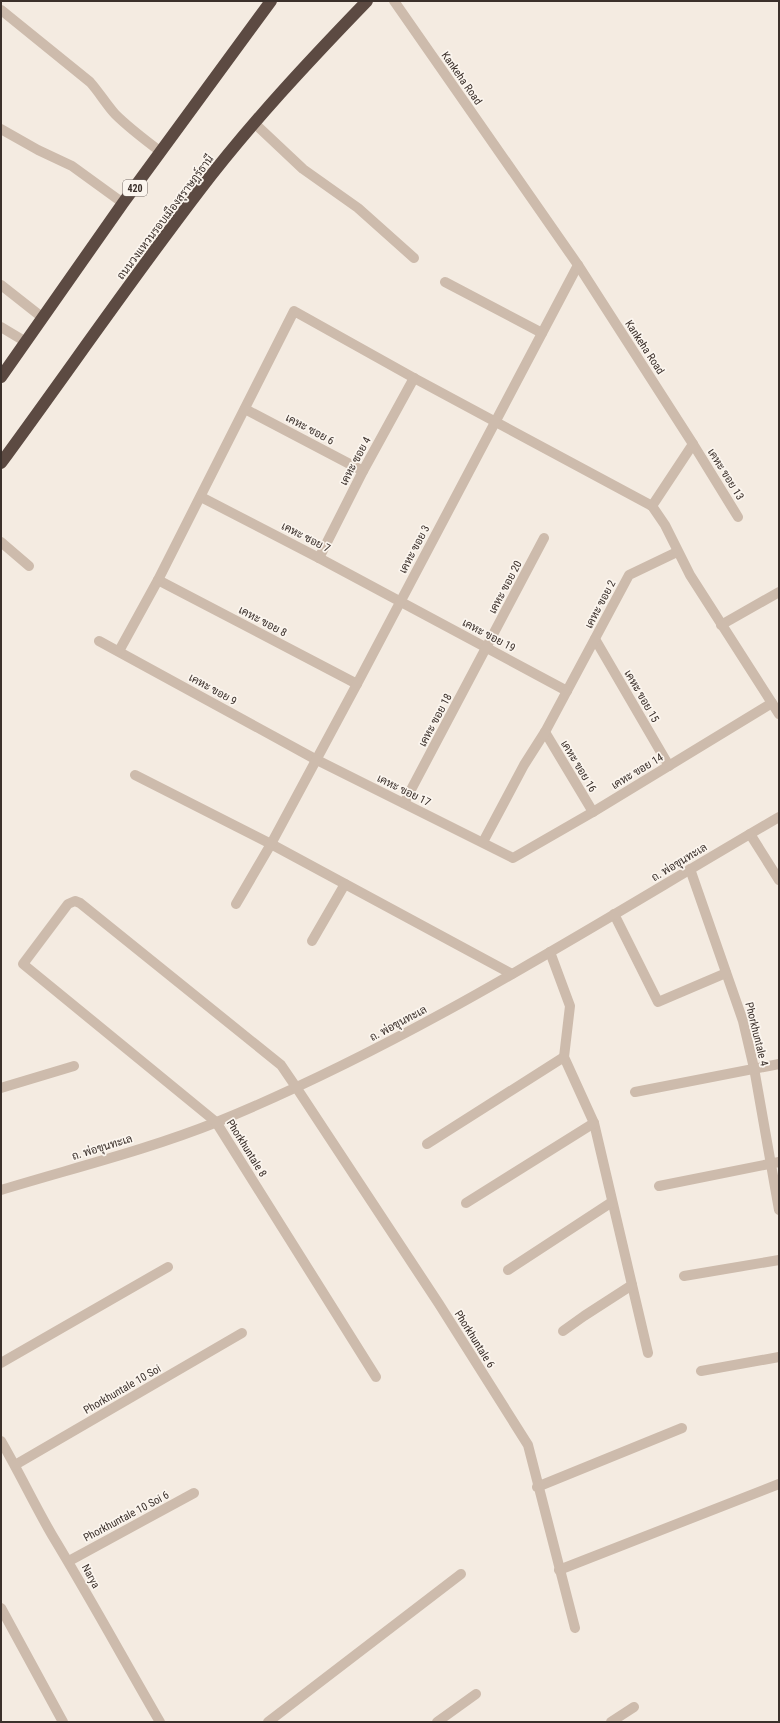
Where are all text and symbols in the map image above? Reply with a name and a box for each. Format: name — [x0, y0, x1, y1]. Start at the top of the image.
street label: Kankeha Road — [439, 49, 485, 107]
street label: ถนนวงแหวนรอบเมืองสุราษฎร์ธานี — [113, 151, 218, 283]
road number: 420 — [123, 180, 147, 196]
street label: Kankeha Road — [622, 318, 667, 377]
street label: เคหะ ซอย 6 — [283, 411, 336, 448]
street label: เคหะ ซอย 4 — [337, 434, 374, 488]
street label: เคหะ ขอย 13 — [705, 446, 746, 502]
street label: เคหะ ซอย 7 — [279, 520, 332, 555]
street label: เคหะ ขอย 3 — [396, 523, 433, 576]
street label: เคหะ ขอย 20 — [486, 559, 525, 616]
street label: เคหะ ขอย 2 — [582, 578, 619, 631]
street label: เคหะ ขอย 8 — [236, 603, 289, 640]
street label: เคหะ ขอย 19 — [460, 616, 517, 655]
street label: เคหะ ขอย 15 — [621, 668, 662, 725]
street label: เคหะ ขอย 9 — [187, 671, 239, 708]
street label: เคหะ ขอย 18 — [416, 692, 455, 749]
street label: เคหะ ขอย 16 — [558, 738, 599, 795]
street label: เคหะ ขอย 14 — [609, 751, 666, 792]
street label: เคหะ ขอย 17 — [375, 772, 433, 809]
street label: ถ. พ่อขุนทะเล — [649, 840, 710, 886]
street label: Phorkhuntale 4 — [742, 1001, 771, 1068]
street label: ถ. พ่อขุนทะเล — [367, 1002, 430, 1046]
street label: Phorkhuntale 8 — [224, 1117, 269, 1179]
street label: ถ. พ่อขุนทะเล — [70, 1131, 135, 1165]
street label: Phorkhuntale 6 — [452, 1308, 497, 1370]
street label: Phorkhuntale 10 Soi — [81, 1362, 163, 1417]
street label: Phorkhuntale 10 Soi 6 — [81, 1488, 171, 1544]
street label: Narya — [79, 1562, 102, 1590]

